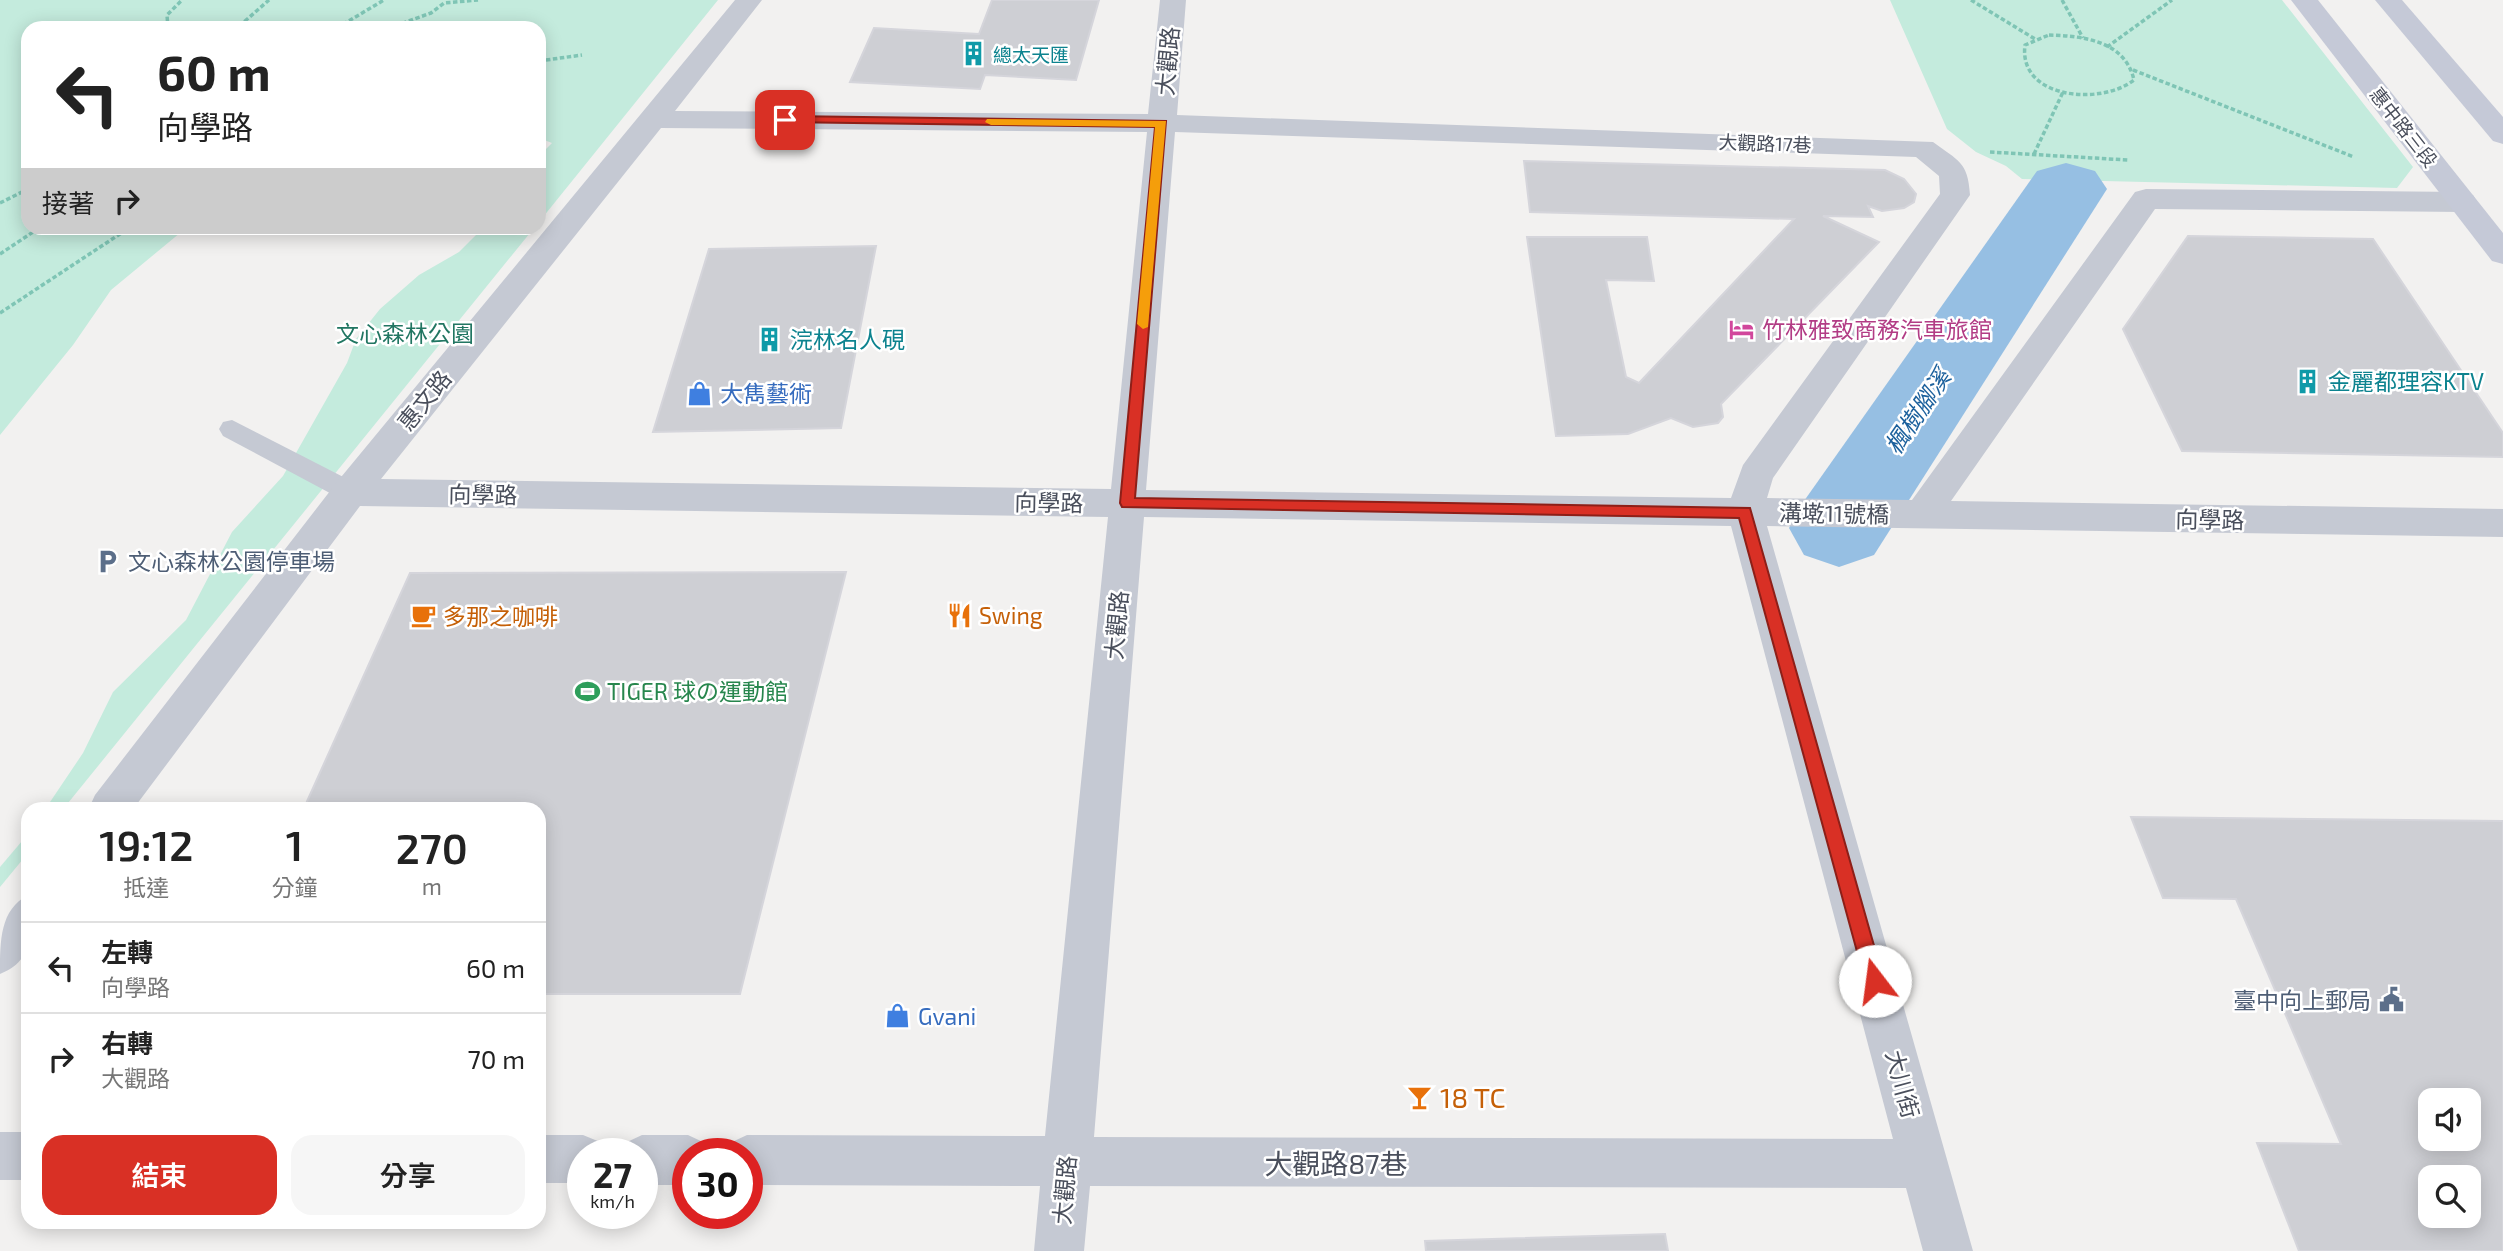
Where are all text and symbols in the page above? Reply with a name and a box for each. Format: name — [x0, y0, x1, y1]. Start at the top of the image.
street label: 大觀路 — [1150, 25, 1184, 97]
building icon: 總太天匯 — [959, 40, 987, 68]
text: 60 m — [157, 42, 271, 101]
place label: 總太天匯 — [993, 43, 1069, 66]
icon: left — [42, 49, 133, 140]
street label: 惠中路三段 — [2366, 82, 2442, 172]
pin — [755, 90, 815, 150]
icon: arrive — [766, 101, 804, 139]
text: 向學路 — [157, 107, 253, 145]
street label: 大觀路17巷 — [1718, 130, 1812, 156]
icon: right — [108, 182, 146, 220]
text: 接著 — [42, 187, 94, 218]
hotel icon: 竹林雅致商務汽車旅館 — [1728, 315, 1756, 343]
place label: 竹林雅致商務汽車旅館 — [1762, 315, 1992, 343]
park label: 文心森林公園 — [336, 319, 474, 347]
building icon: 浣林名人硯 — [756, 325, 784, 353]
place label: 浣林名人硯 — [790, 325, 905, 353]
water label: 楓樹腳溪 — [1878, 361, 1958, 459]
street label: 惠文路 — [391, 364, 457, 436]
building icon: 金麗都理容KTV — [2294, 367, 2322, 395]
place label: 金麗都理容KTV — [2328, 367, 2484, 395]
shop icon: 大雋藝術 — [686, 379, 714, 407]
place label: 大雋藝術 — [720, 379, 812, 407]
street label: 向學路 — [448, 479, 518, 509]
street label: 向學路 — [1014, 487, 1084, 517]
street label: 溝墘11號橋 — [1779, 498, 1889, 528]
street label: 向學路 — [2175, 504, 2245, 534]
parking icon: 文心森林公園停車場 — [94, 547, 122, 575]
place label: 文心森林公園停車場 — [128, 547, 335, 575]
street label: 大觀路 — [1099, 589, 1133, 661]
restaurant icon: Swing — [945, 601, 973, 629]
place label: Swing — [979, 601, 1043, 629]
cafe icon: 多那之咖啡 — [409, 602, 437, 630]
place label: 多那之咖啡 — [443, 602, 558, 630]
sports icon: TIGER 球の運動館 — [573, 677, 601, 705]
place label: TIGER 球の運動館 — [607, 677, 788, 705]
text: 19:12 — [99, 819, 193, 869]
text: 1 — [286, 819, 303, 869]
text: 270 — [396, 822, 468, 872]
text: m — [422, 872, 442, 900]
text: 抵達 — [123, 873, 169, 901]
text: 分鐘 — [272, 873, 318, 901]
text: 左轉 — [101, 936, 153, 967]
position arrow — [1838, 944, 1912, 1018]
icon: left — [42, 949, 80, 987]
text: 60 m — [466, 952, 525, 983]
text: 向學路 — [101, 973, 170, 1001]
place label: 臺中向上郵局 — [2233, 986, 2371, 1014]
public building icon: 臺中向上郵局 — [2377, 986, 2405, 1014]
shop icon: Gvani — [884, 1002, 912, 1030]
place label: Gvani — [918, 1002, 976, 1030]
text: 右轉 — [101, 1027, 153, 1058]
icon: right — [42, 1040, 80, 1078]
text: 70 m — [467, 1043, 525, 1074]
street label: 大川街 — [1881, 1047, 1925, 1121]
text: 大觀路 — [101, 1064, 170, 1092]
place label: 18 TC — [1440, 1080, 1506, 1114]
bar icon: 18 TC — [1406, 1083, 1434, 1111]
map controls — [2418, 1088, 2481, 1228]
button: sound — [2418, 1088, 2481, 1151]
button: 結束 — [42, 1135, 277, 1215]
button: 分享 — [291, 1135, 525, 1215]
speed limit sign: 30 — [672, 1138, 763, 1229]
street label: 大觀路87巷 — [1264, 1146, 1408, 1180]
text: 27 — [593, 1153, 632, 1195]
street label: 大觀路 — [1047, 1154, 1081, 1226]
button: search — [2418, 1165, 2481, 1228]
text: km/h — [590, 1190, 635, 1212]

